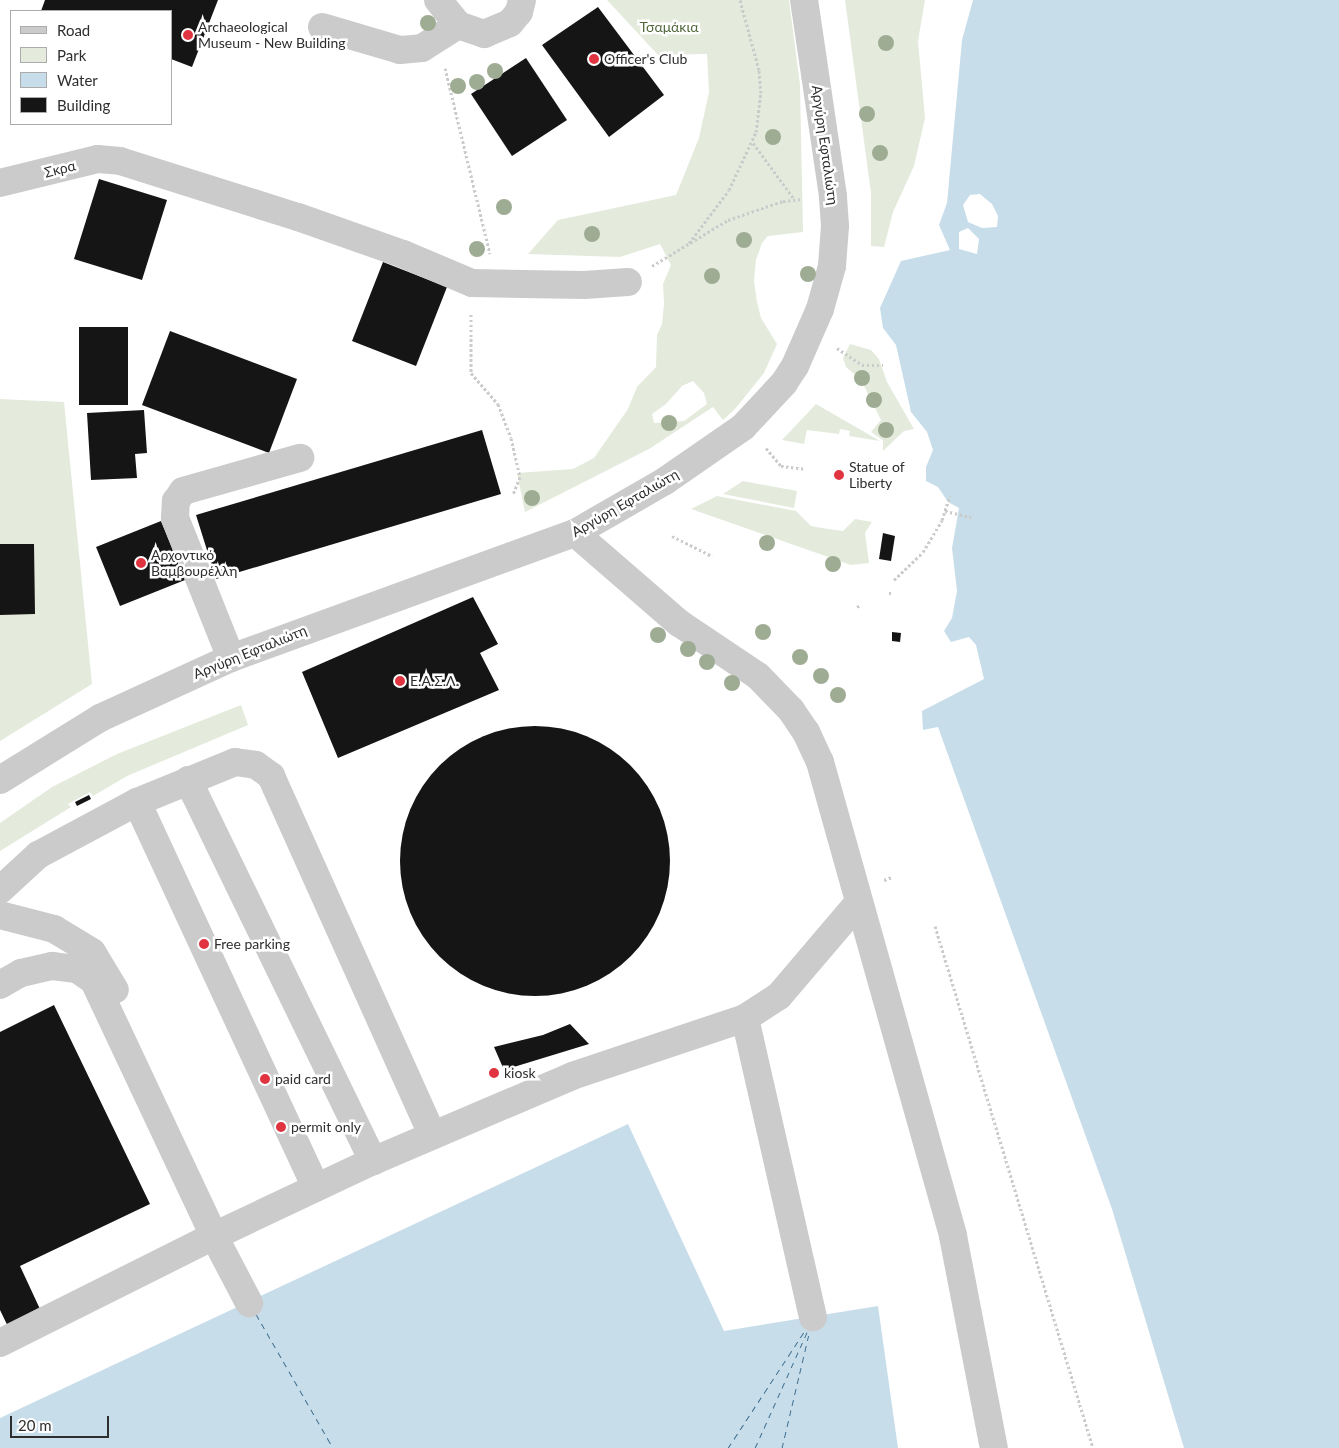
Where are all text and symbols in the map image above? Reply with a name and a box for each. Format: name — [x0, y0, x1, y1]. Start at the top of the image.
legend — [10, 10, 172, 125]
place label: Archaeological Museum - New Building — [198, 19, 346, 52]
park label: Τσαμάκια — [640, 19, 698, 35]
text: Road — [57, 21, 90, 39]
marker: Archaeological Museum - New Building — [182, 29, 194, 41]
text: Park — [57, 46, 86, 64]
place label: Officer's Club — [604, 51, 687, 67]
marker: Officer's Club — [588, 53, 600, 65]
text: Water — [57, 71, 98, 89]
street label: Αργύρη Εφταλιώτη — [808, 84, 842, 206]
text: Building — [57, 96, 110, 114]
street label: Σκρα — [43, 157, 77, 181]
place label: Statue of Liberty — [849, 459, 905, 492]
street label: Αργύρη Εφταλιώτη — [569, 466, 681, 540]
marker: Statue of Liberty — [833, 469, 845, 481]
place label: Αρχοντικό Βαμβουρέλλη — [151, 547, 237, 580]
marker: Αρχοντικό Βαμβουρέλλη — [135, 557, 147, 569]
street label: Αργύρη Εφταλιώτη — [191, 622, 309, 682]
place label: Ε.Α.Σ.Λ. — [410, 673, 459, 689]
marker: Ε.Α.Σ.Λ. — [394, 675, 406, 687]
place label: Free parking — [214, 936, 290, 952]
marker: Free parking — [198, 938, 210, 950]
place label: kiosk — [504, 1065, 536, 1081]
marker: kiosk — [488, 1067, 500, 1079]
place label: paid card — [275, 1071, 331, 1087]
marker: paid card — [259, 1073, 271, 1085]
place label: permit only — [291, 1119, 361, 1135]
marker: permit only — [275, 1121, 287, 1133]
scale bar — [12, 1406, 111, 1438]
text: 20 m — [18, 1416, 52, 1434]

